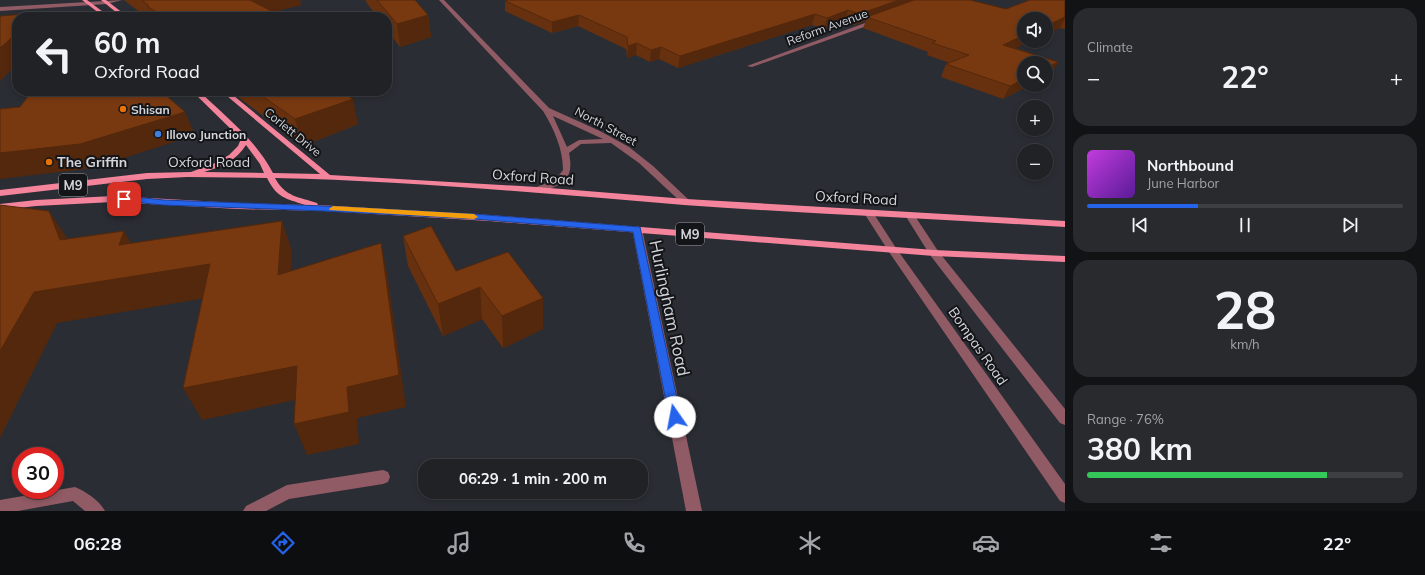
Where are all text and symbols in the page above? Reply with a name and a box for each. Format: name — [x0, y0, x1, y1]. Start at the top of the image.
street label: Reform Avenue — [784, 5, 870, 49]
map controls — [1017, 12, 1053, 180]
button: sound — [1017, 12, 1053, 48]
text: 60 m — [94, 25, 160, 60]
icon: left — [28, 28, 80, 80]
text: Climate — [1087, 39, 1133, 55]
button: search — [1017, 56, 1053, 92]
text: 22° — [1221, 58, 1269, 96]
text: Oxford Road — [94, 60, 200, 83]
text: − — [1087, 64, 1100, 92]
text: + — [1390, 64, 1403, 92]
button: + — [1017, 100, 1053, 136]
place label: Shisan — [131, 102, 170, 117]
street label: North Street — [572, 103, 640, 149]
marker: Shisan — [118, 104, 128, 114]
street label: Corlett Drive — [262, 105, 324, 159]
place label: Illovo Junction — [166, 127, 246, 142]
marker: Illovo Junction — [153, 129, 163, 139]
button: − — [1017, 144, 1053, 180]
place label: The Griffin — [57, 153, 127, 171]
street label: Oxford Road — [168, 153, 250, 171]
text: Northbound — [1147, 156, 1234, 175]
marker: The Griffin — [44, 157, 54, 167]
street label: Oxford Road — [491, 165, 575, 189]
road number: M9 — [59, 174, 87, 196]
text: June Harbor — [1147, 175, 1219, 191]
pin — [107, 182, 141, 216]
street label: Oxford Road — [814, 187, 898, 209]
icon: arrive — [113, 188, 135, 210]
icon: previous — [1129, 214, 1151, 236]
icon: pause — [1234, 214, 1256, 236]
icon: next — [1339, 214, 1361, 236]
road number: M9 — [676, 223, 704, 245]
street label: Hurlingham Road — [645, 238, 695, 378]
text: 28 — [1214, 277, 1276, 342]
street label: Bompas Road — [944, 303, 1012, 389]
text: km/h — [1230, 336, 1260, 352]
position arrow — [654, 396, 696, 438]
text: Range · 76% — [1087, 411, 1164, 427]
text: 380 km — [1087, 430, 1193, 468]
speed limit sign: 30 — [12, 447, 64, 499]
text: 06:29 · 1 min · 200 m — [459, 469, 607, 488]
icon: directions — [269, 529, 297, 557]
icon: music — [445, 529, 473, 557]
icon: phone — [620, 529, 648, 557]
icon: climate — [796, 529, 824, 557]
icon: car — [972, 529, 1000, 557]
icon: filters — [1147, 529, 1175, 557]
text: 06:28 — [74, 532, 121, 555]
text: 22° — [1323, 532, 1351, 555]

